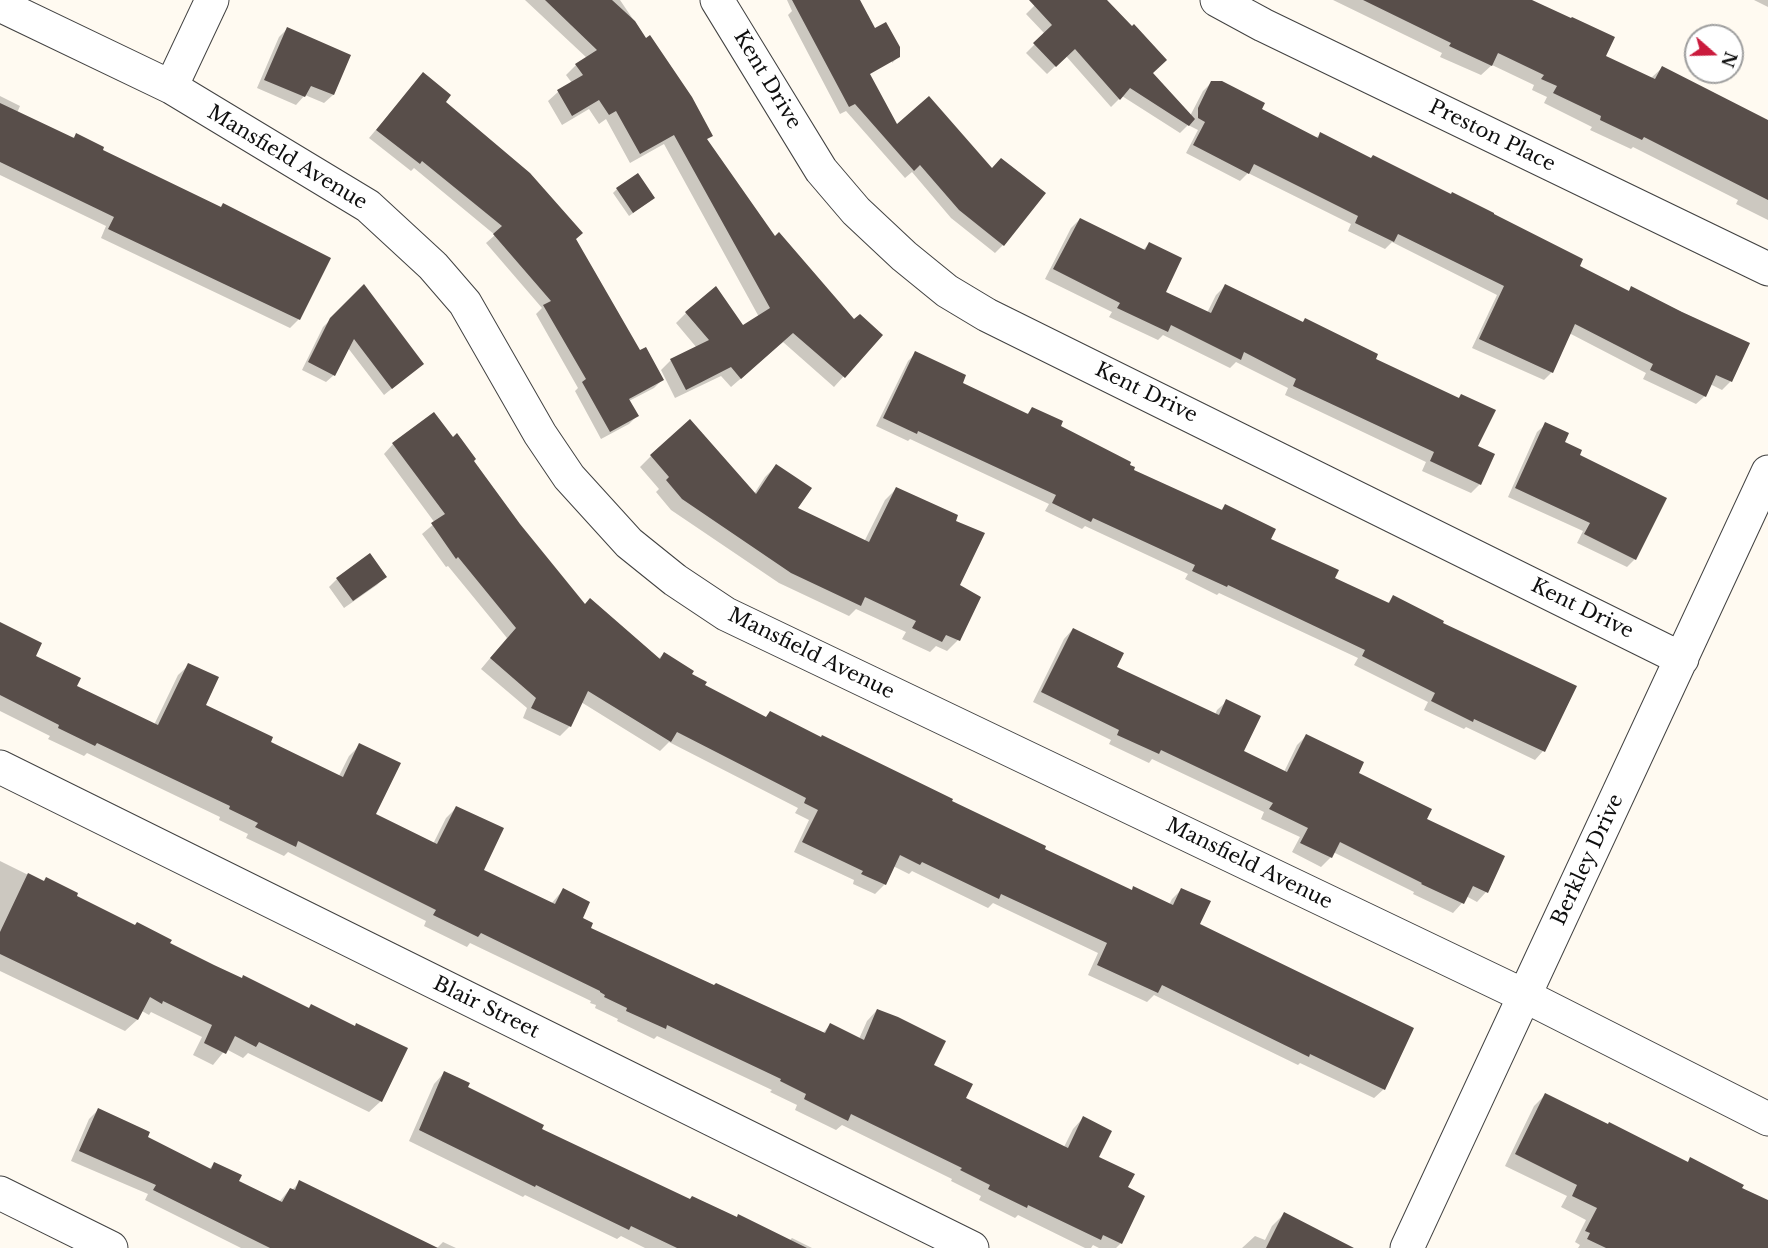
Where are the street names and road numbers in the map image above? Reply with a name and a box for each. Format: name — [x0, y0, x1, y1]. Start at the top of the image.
street label: Kent Drive — [728, 26, 806, 134]
street label: Preston Place — [1425, 95, 1559, 177]
street label: Mansfield Avenue — [203, 101, 371, 215]
street label: Kent Drive — [1091, 358, 1201, 428]
street label: Kent Drive — [1527, 574, 1637, 644]
street label: Mansfield Avenue — [724, 603, 898, 705]
street label: Berkley Drive — [1547, 791, 1629, 929]
street label: Mansfield Avenue — [1162, 813, 1336, 915]
street label: Blair Street — [429, 972, 543, 1044]

